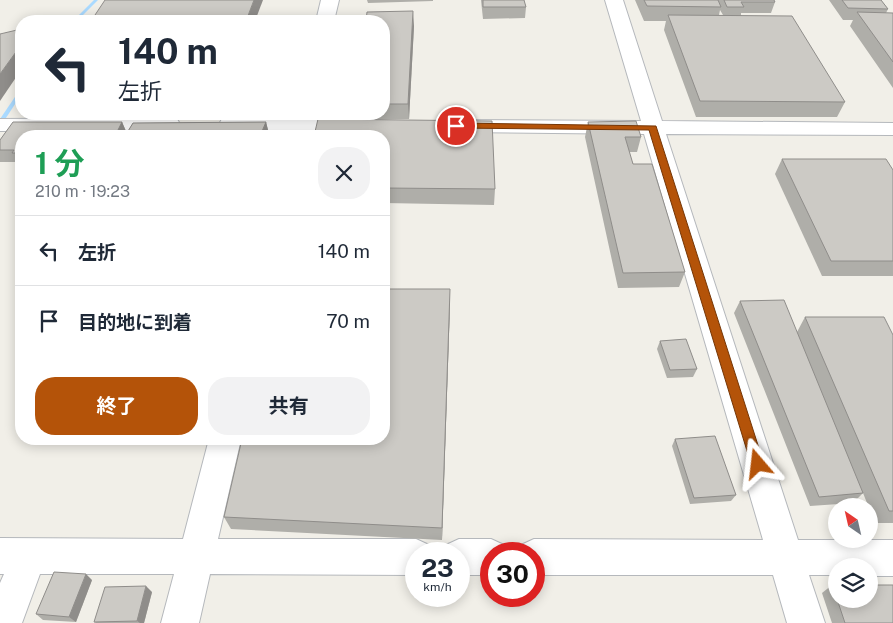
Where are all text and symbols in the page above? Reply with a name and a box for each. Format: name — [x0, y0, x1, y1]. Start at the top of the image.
text: 140 m — [118, 31, 218, 72]
icon: left — [35, 35, 100, 100]
text: 左折 — [118, 78, 162, 104]
pin — [435, 105, 477, 147]
icon: arrive — [442, 112, 470, 140]
text: 1 分 — [35, 145, 85, 181]
button: close — [318, 147, 370, 199]
text: 210 m · 19:23 — [35, 182, 130, 201]
icon: left — [35, 237, 63, 265]
text: 140 m — [318, 240, 370, 262]
text: 左折 — [78, 241, 116, 263]
icon: arrive — [35, 307, 63, 335]
text: 70 m — [326, 310, 370, 332]
text: 目的地に到着 — [78, 311, 192, 333]
button: 終了 — [35, 377, 198, 435]
button: 共有 — [208, 377, 370, 435]
position arrow — [731, 437, 783, 489]
north arrow — [828, 498, 878, 548]
map controls — [828, 498, 878, 608]
speed limit sign: 30 — [480, 542, 545, 607]
text: 23 — [421, 553, 454, 583]
button: layers — [828, 558, 878, 608]
text: km/h — [423, 580, 452, 594]

